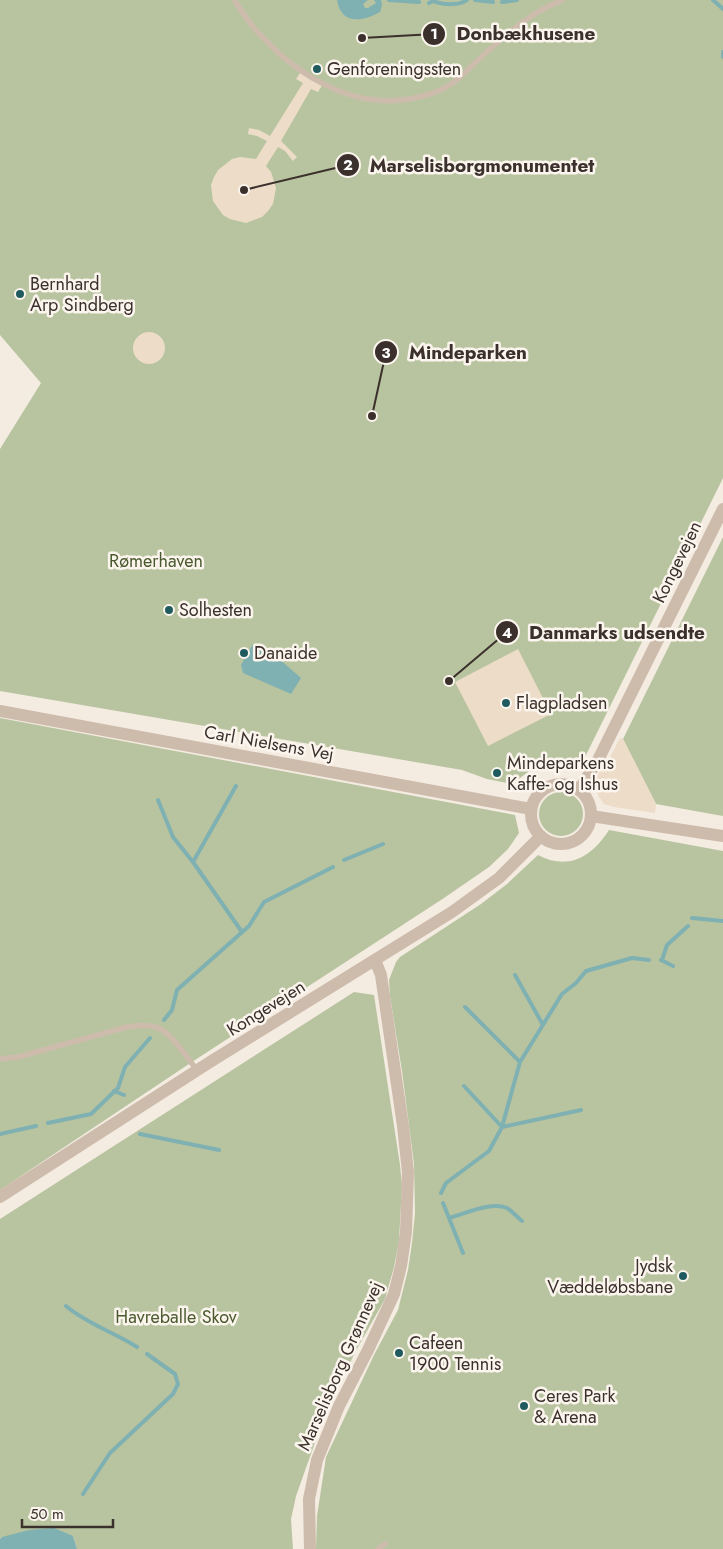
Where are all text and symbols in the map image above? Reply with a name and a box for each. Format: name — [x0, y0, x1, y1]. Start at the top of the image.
callout: Donbækhusene — [422, 17, 606, 51]
text: Donbækhusene — [457, 20, 596, 47]
text: 1 — [430, 23, 438, 45]
place label: Genforeningssten — [327, 56, 461, 82]
marker: Genforeningssten — [311, 63, 323, 75]
callout: Marselisborgmonumentet — [335, 148, 605, 182]
text: Marselisborgmonumentet — [370, 152, 594, 179]
text: 2 — [343, 154, 353, 176]
place label: Bernhard Arp Sindberg — [30, 271, 134, 318]
marker: Bernhard Arp Sindberg — [14, 288, 26, 300]
callout: Mindeparken — [374, 335, 537, 369]
text: Mindeparken — [409, 339, 527, 366]
text: 3 — [381, 342, 391, 364]
street label: Kongevejen — [646, 517, 708, 607]
park label: Rømerhaven — [109, 548, 203, 574]
place label: Solhesten — [179, 597, 252, 623]
marker: Solhesten — [163, 604, 175, 616]
callout: Danmarks udsendte — [495, 615, 715, 649]
text: Danmarks udsendte — [529, 619, 705, 646]
text: 4 — [502, 622, 512, 644]
place label: Danaide — [254, 640, 317, 666]
marker: Danaide — [238, 647, 250, 659]
place label: Flagpladsen — [516, 690, 607, 716]
marker: Flagpladsen — [500, 697, 512, 709]
street label: Carl Nielsens Vej — [202, 719, 336, 767]
place label: Mindeparkens Kaffe- og Ishus — [507, 750, 618, 797]
marker: Mindeparkens Kaffe- og Ishus — [491, 767, 503, 779]
street label: Kongevejen — [222, 974, 310, 1042]
place label: Jydsk Væddeløbsbane — [547, 1253, 673, 1300]
marker: Jydsk Væddeløbsbane — [677, 1270, 689, 1282]
street label: Marselisborg Grønnevej — [291, 1277, 389, 1455]
park label: Havreballe Skov — [115, 1304, 237, 1330]
place label: Cafeen 1900 Tennis — [409, 1330, 501, 1377]
marker: Cafeen 1900 Tennis — [393, 1347, 405, 1359]
place label: Ceres Park & Arena — [534, 1383, 616, 1430]
marker: Ceres Park & Arena — [518, 1400, 530, 1412]
scale bar — [22, 1496, 114, 1528]
text: 50 m — [30, 1503, 64, 1525]

